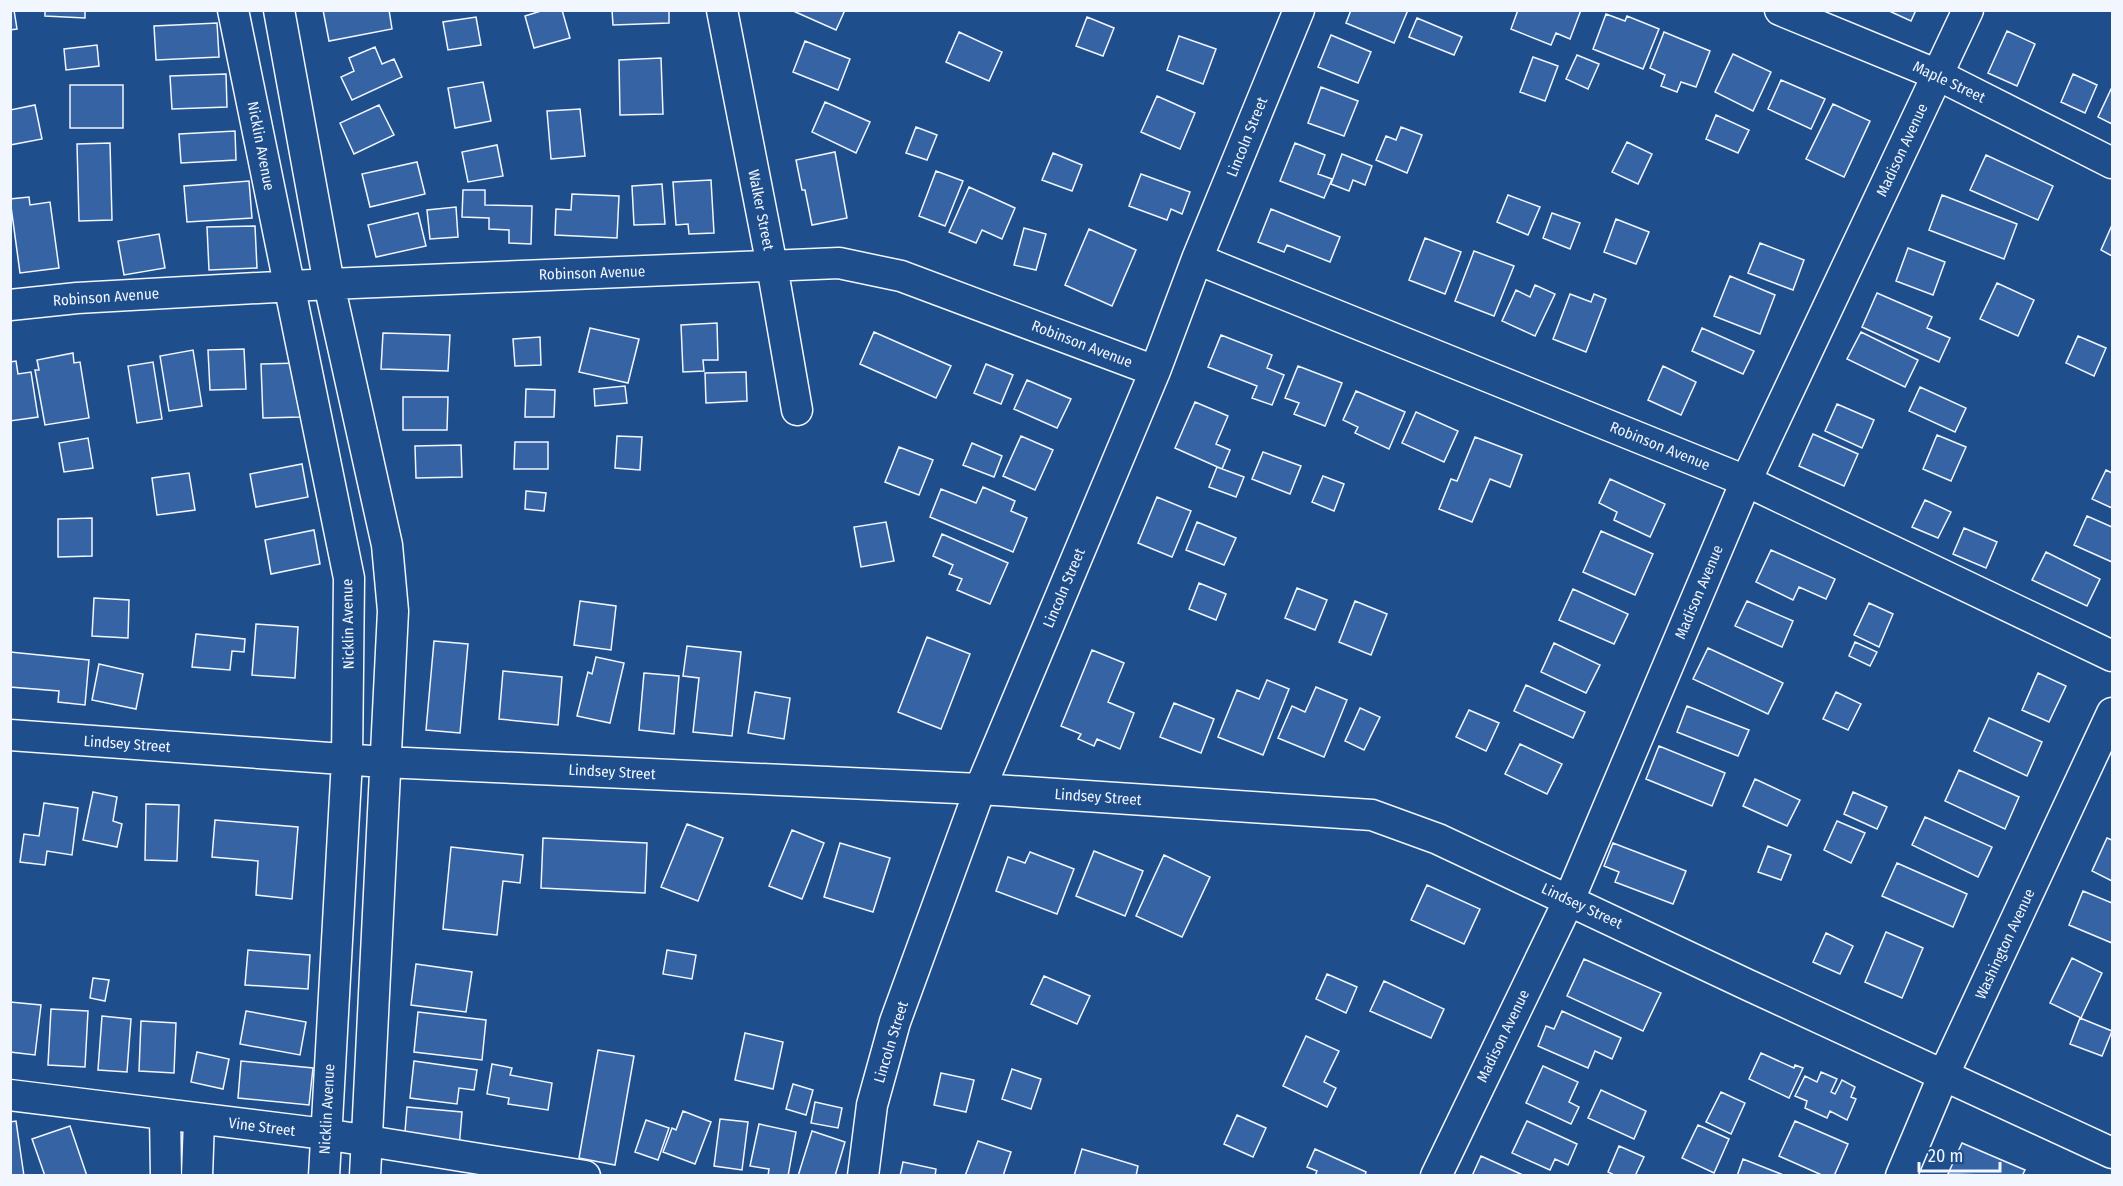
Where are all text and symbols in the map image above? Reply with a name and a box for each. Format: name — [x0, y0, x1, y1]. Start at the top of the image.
street label: Maple Street — [1910, 57, 1988, 107]
street label: Lincoln Street — [1223, 94, 1271, 180]
street label: Nicklin Avenue — [244, 100, 278, 192]
street label: Madison Avenue — [1873, 101, 1931, 199]
street label: Walker Street — [744, 168, 778, 252]
street label: Robinson Avenue — [539, 262, 645, 284]
street label: Robinson Avenue — [52, 284, 160, 310]
street label: Robinson Avenue — [1029, 317, 1135, 371]
street label: Robinson Avenue — [1607, 418, 1713, 474]
street label: Madison Avenue — [1671, 542, 1727, 642]
street label: Lincoln Street — [1039, 545, 1089, 630]
street label: Nicklin Avenue — [338, 579, 358, 669]
street label: Lindsey Street — [83, 732, 171, 756]
street label: Lindsey Street — [568, 761, 656, 783]
street label: Lindsey Street — [1054, 785, 1142, 809]
street label: Lindsey Street — [1539, 879, 1625, 933]
street label: Washington Avenue — [1971, 886, 2039, 1002]
street label: Madison Avenue — [1473, 987, 1533, 1085]
street label: Lincoln Street — [870, 999, 912, 1085]
street label: Nicklin Avenue — [316, 1063, 338, 1155]
street label: Vine Street — [228, 1114, 297, 1140]
scale bar — [1919, 1135, 2000, 1173]
text: 20 m — [1928, 1145, 1963, 1167]

